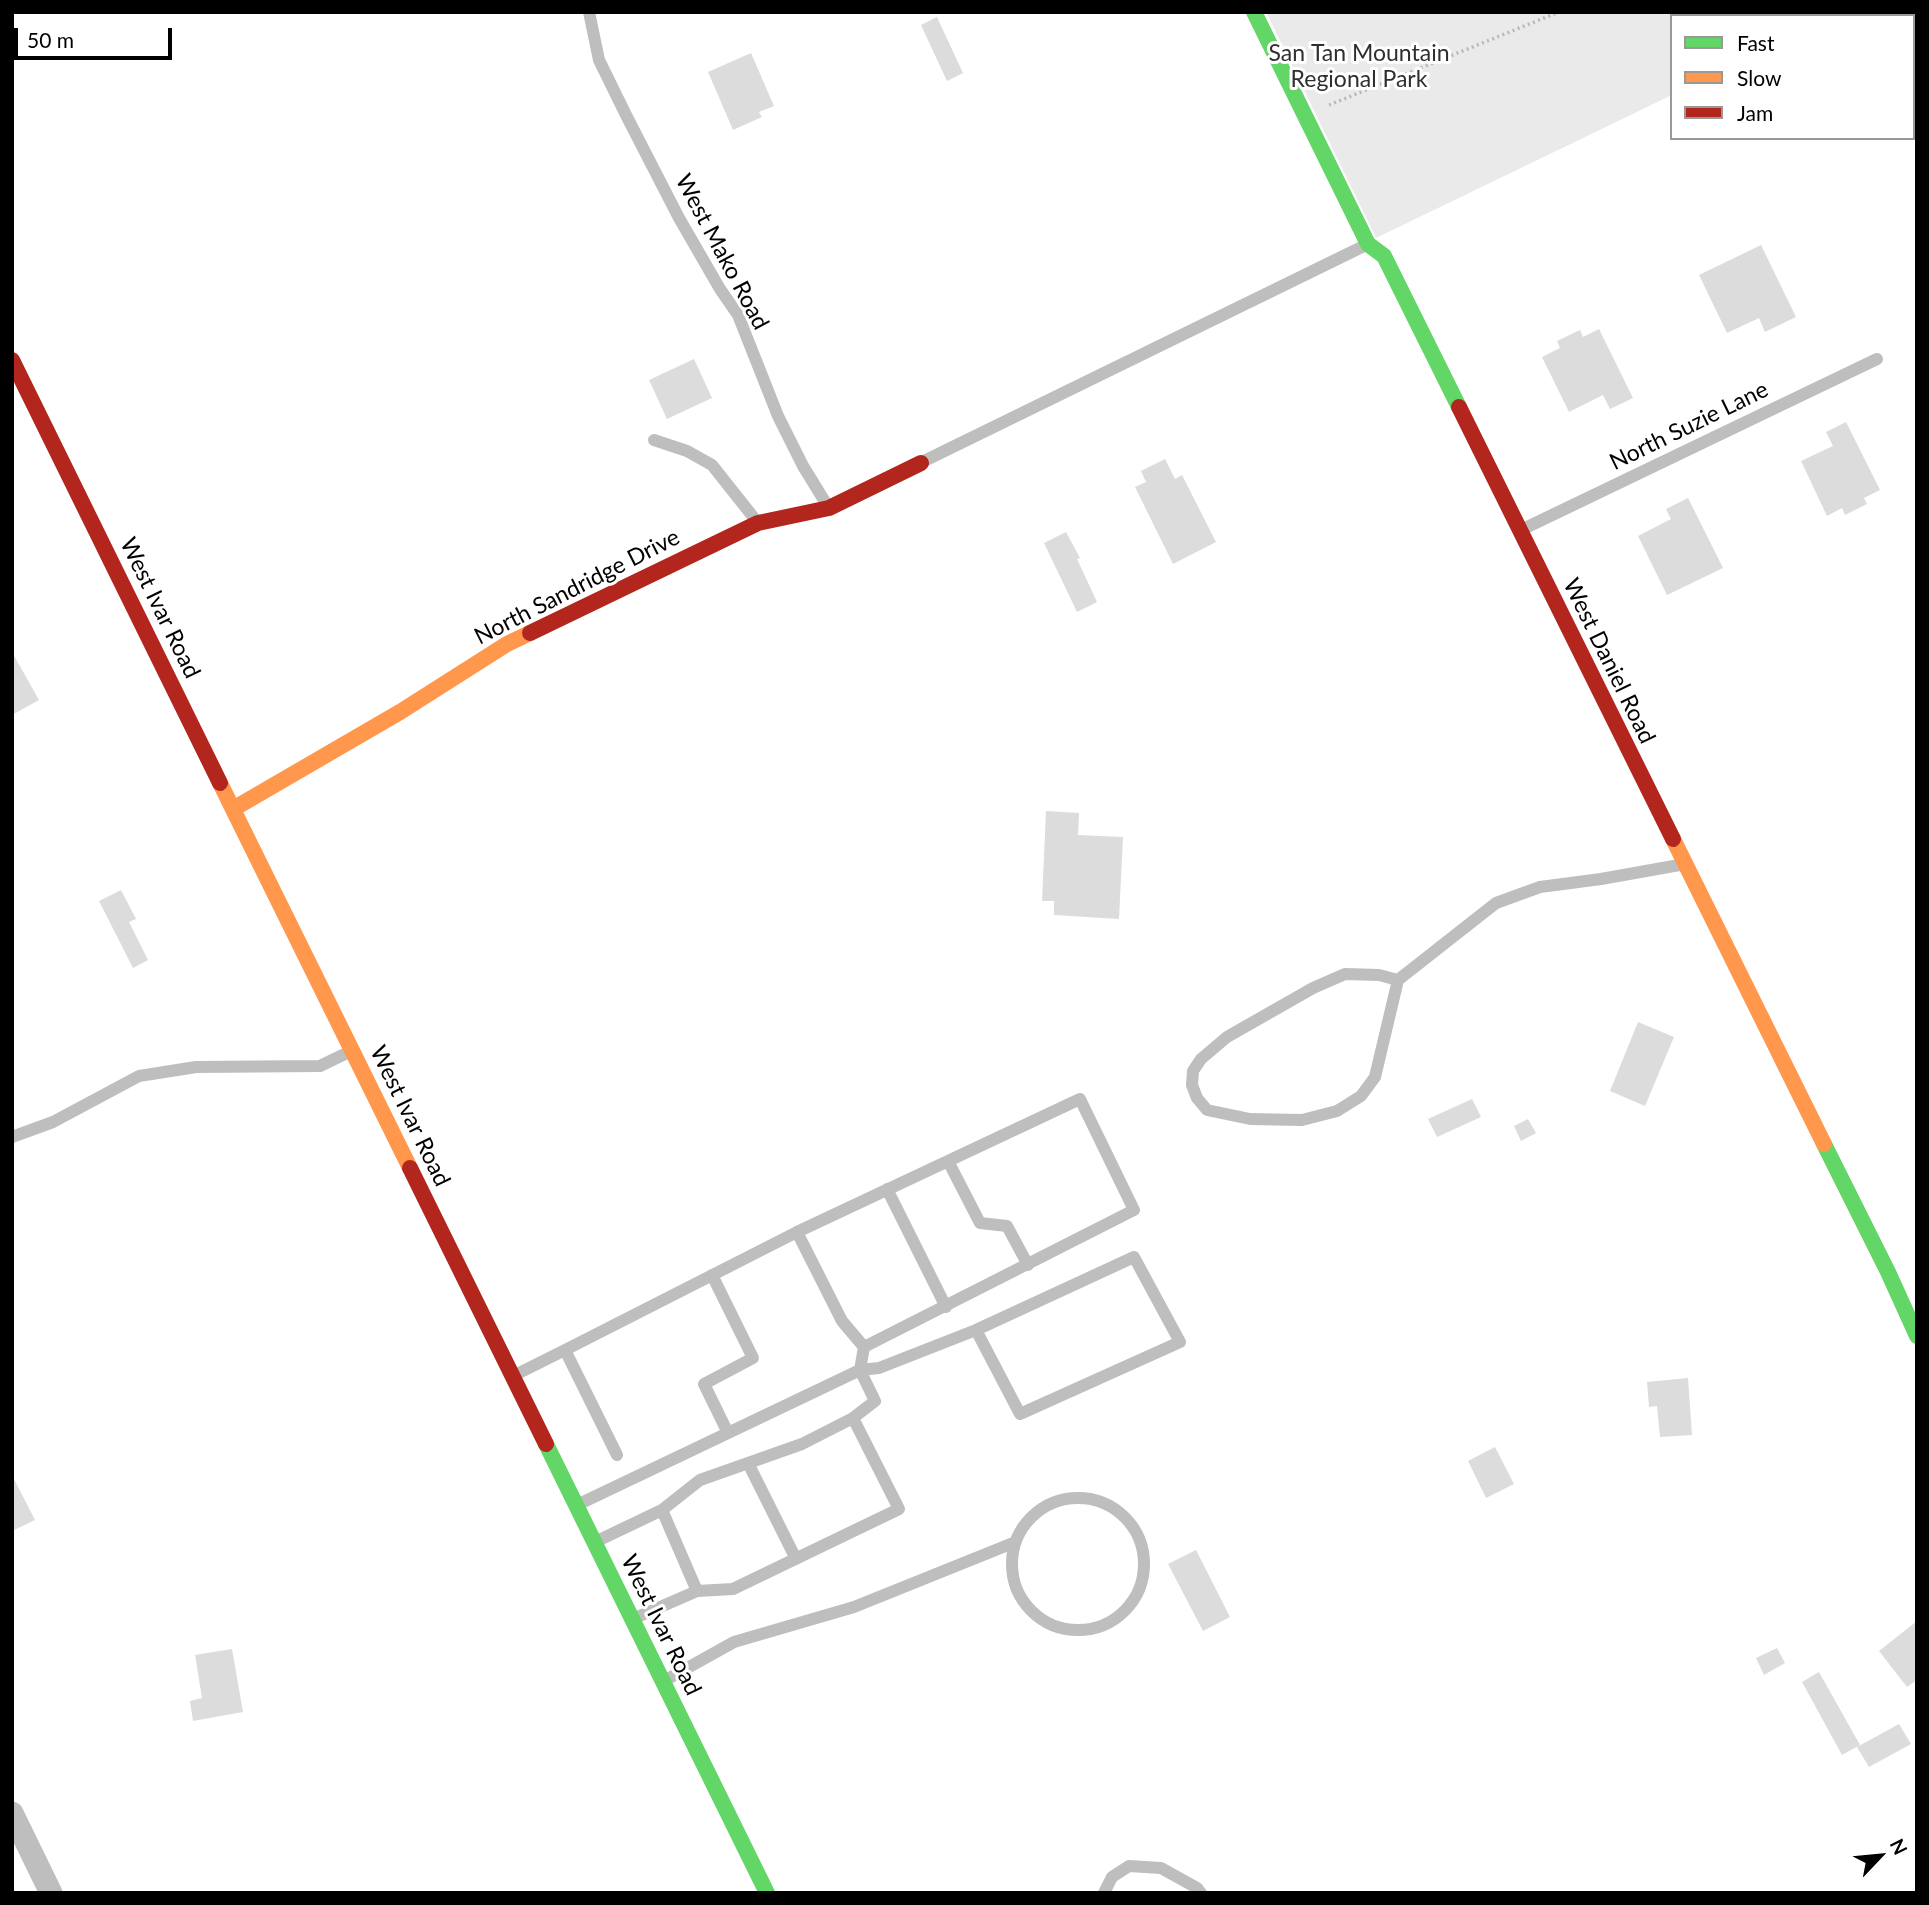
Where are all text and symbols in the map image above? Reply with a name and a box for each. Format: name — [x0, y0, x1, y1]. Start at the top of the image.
scale bar — [18, 14, 175, 58]
legend — [1670, 14, 1915, 140]
text: 50 m — [27, 27, 74, 52]
text: Fast — [1737, 30, 1774, 55]
park label: San Tan Mountain Regional Park — [1268, 40, 1450, 94]
text: Slow — [1737, 65, 1781, 90]
text: Jam — [1737, 100, 1773, 125]
street label: West Mako Road — [669, 170, 775, 334]
street label: North Suzie Lane — [1605, 376, 1773, 476]
street label: North Sandridge Drive — [470, 523, 684, 651]
street label: West Ivar Road — [114, 533, 206, 683]
street label: West Daniel Road — [1557, 574, 1661, 748]
street label: West Ivar Road — [364, 1041, 456, 1191]
street label: West Ivar Road — [615, 1550, 707, 1700]
north arrow — [1845, 1821, 1915, 1891]
text: N — [1886, 1835, 1913, 1858]

